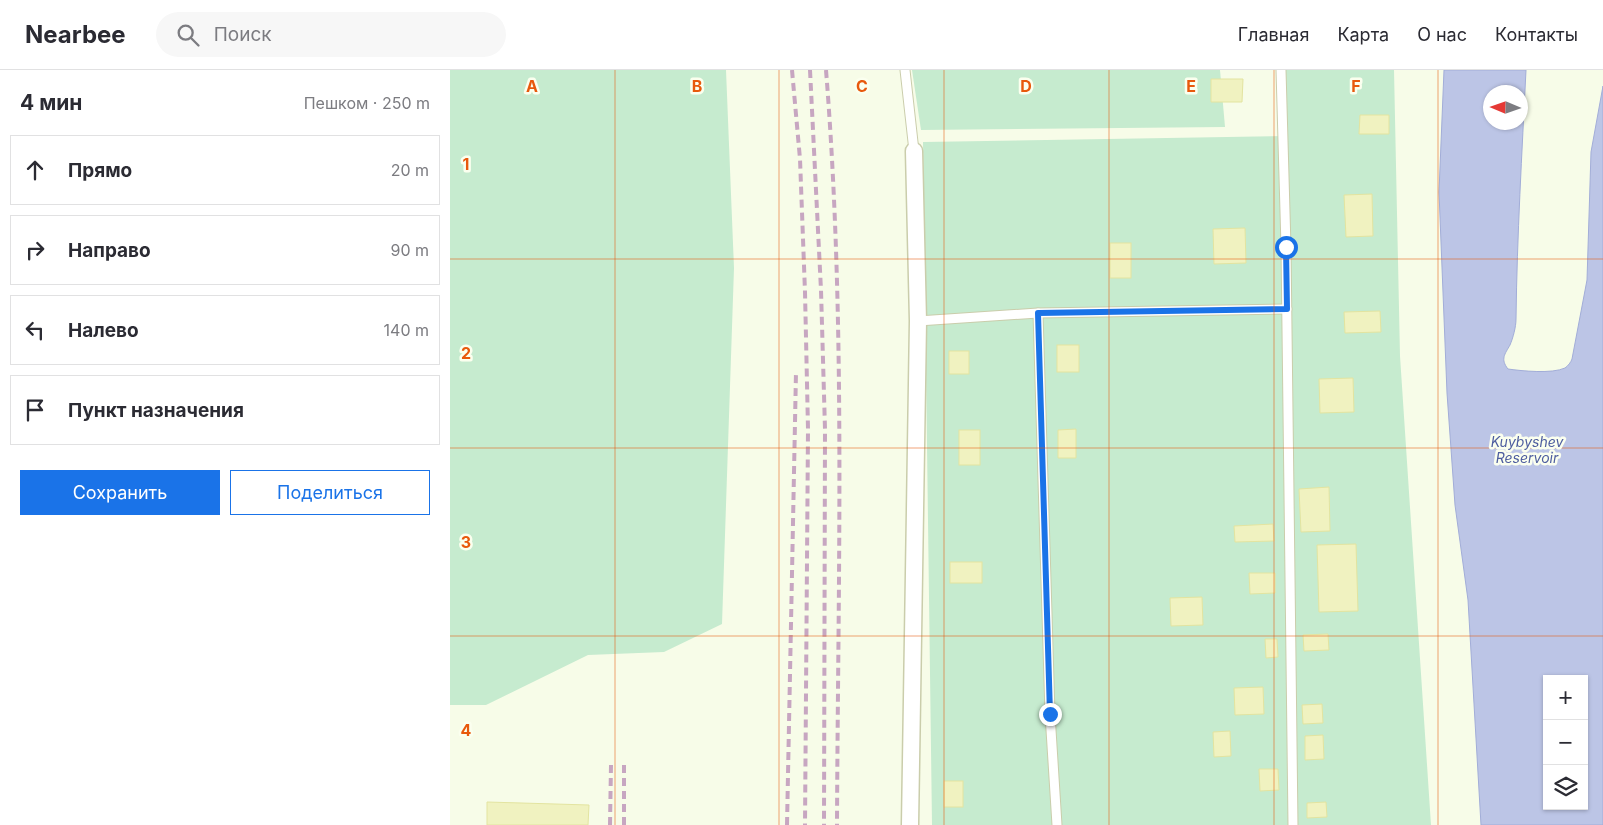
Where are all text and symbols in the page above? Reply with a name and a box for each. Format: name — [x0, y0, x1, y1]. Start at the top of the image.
search box — [156, 12, 506, 57]
text: Nearbee — [25, 20, 126, 49]
icon: search — [174, 21, 202, 49]
text: Поиск — [214, 23, 272, 46]
text: Главная — [1238, 24, 1309, 45]
text: Карта — [1337, 24, 1389, 45]
text: О нас — [1417, 24, 1467, 45]
text: Контакты — [1495, 24, 1578, 45]
text: A — [526, 76, 538, 96]
text: B — [692, 76, 702, 96]
text: C — [856, 76, 868, 96]
text: D — [1020, 76, 1032, 96]
text: E — [1186, 76, 1196, 96]
text: F — [1351, 76, 1361, 96]
north arrow — [1483, 85, 1528, 130]
text: 4 мин — [20, 90, 82, 115]
text: Пешком · 250 m — [304, 93, 430, 113]
text: 1 — [463, 154, 469, 174]
icon: ahead — [21, 156, 49, 184]
text: Прямо — [68, 159, 132, 182]
text: 20 m — [391, 160, 429, 180]
icon: right — [21, 236, 49, 264]
route start — [1275, 236, 1298, 259]
text: Направо — [68, 239, 151, 262]
text: 90 m — [390, 240, 429, 260]
icon: left — [21, 316, 49, 344]
text: Налево — [68, 319, 139, 342]
text: 140 m — [384, 320, 429, 340]
text: 2 — [461, 343, 471, 363]
icon: arrive — [21, 396, 49, 424]
text: Пункт назначения — [68, 399, 244, 422]
water label: Kuybyshev Reservoir — [1491, 433, 1564, 466]
button: Сохранить — [20, 470, 220, 515]
button: Поделиться — [230, 470, 430, 515]
text: 3 — [461, 532, 471, 552]
map controls — [1543, 675, 1588, 810]
button: + — [1543, 675, 1588, 720]
route end — [1039, 703, 1062, 726]
text: 4 — [461, 720, 472, 740]
button: − — [1543, 720, 1588, 765]
button: layers — [1543, 765, 1588, 810]

